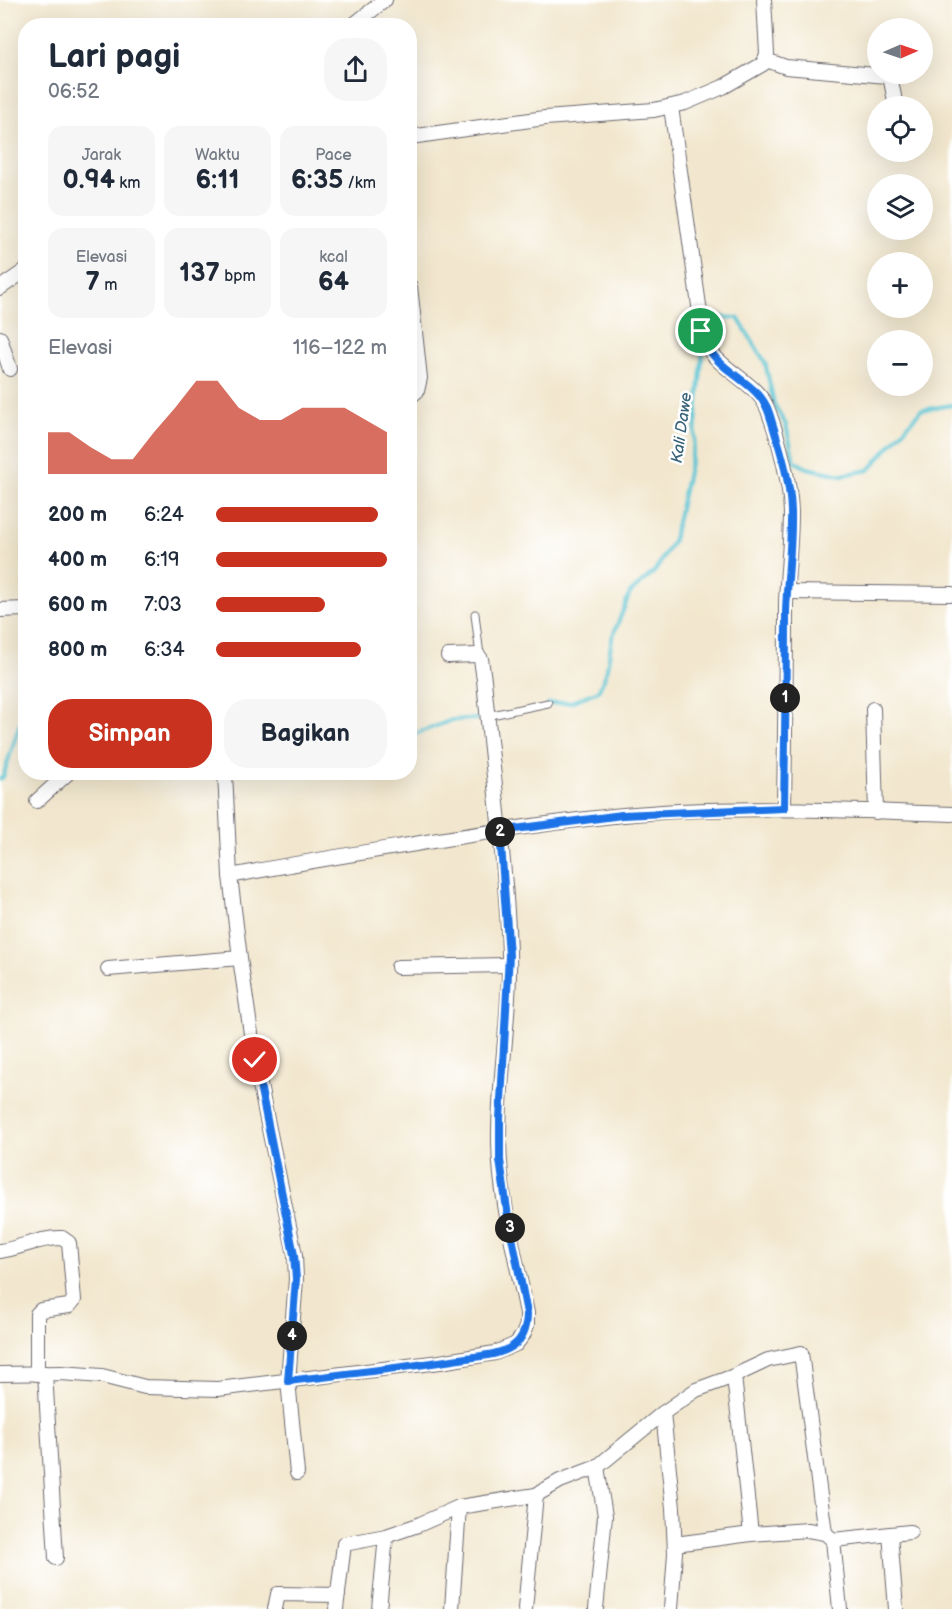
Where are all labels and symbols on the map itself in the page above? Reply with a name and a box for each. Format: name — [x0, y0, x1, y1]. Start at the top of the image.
north arrow — [867, 18, 933, 84]
pin — [675, 305, 726, 356]
water label: Kali Dawe — [668, 391, 696, 465]
pin: 1 — [770, 683, 800, 713]
pin: 2 — [485, 817, 515, 847]
pin — [229, 1034, 280, 1085]
pin: 3 — [495, 1213, 525, 1243]
pin: 4 — [277, 1321, 307, 1351]

